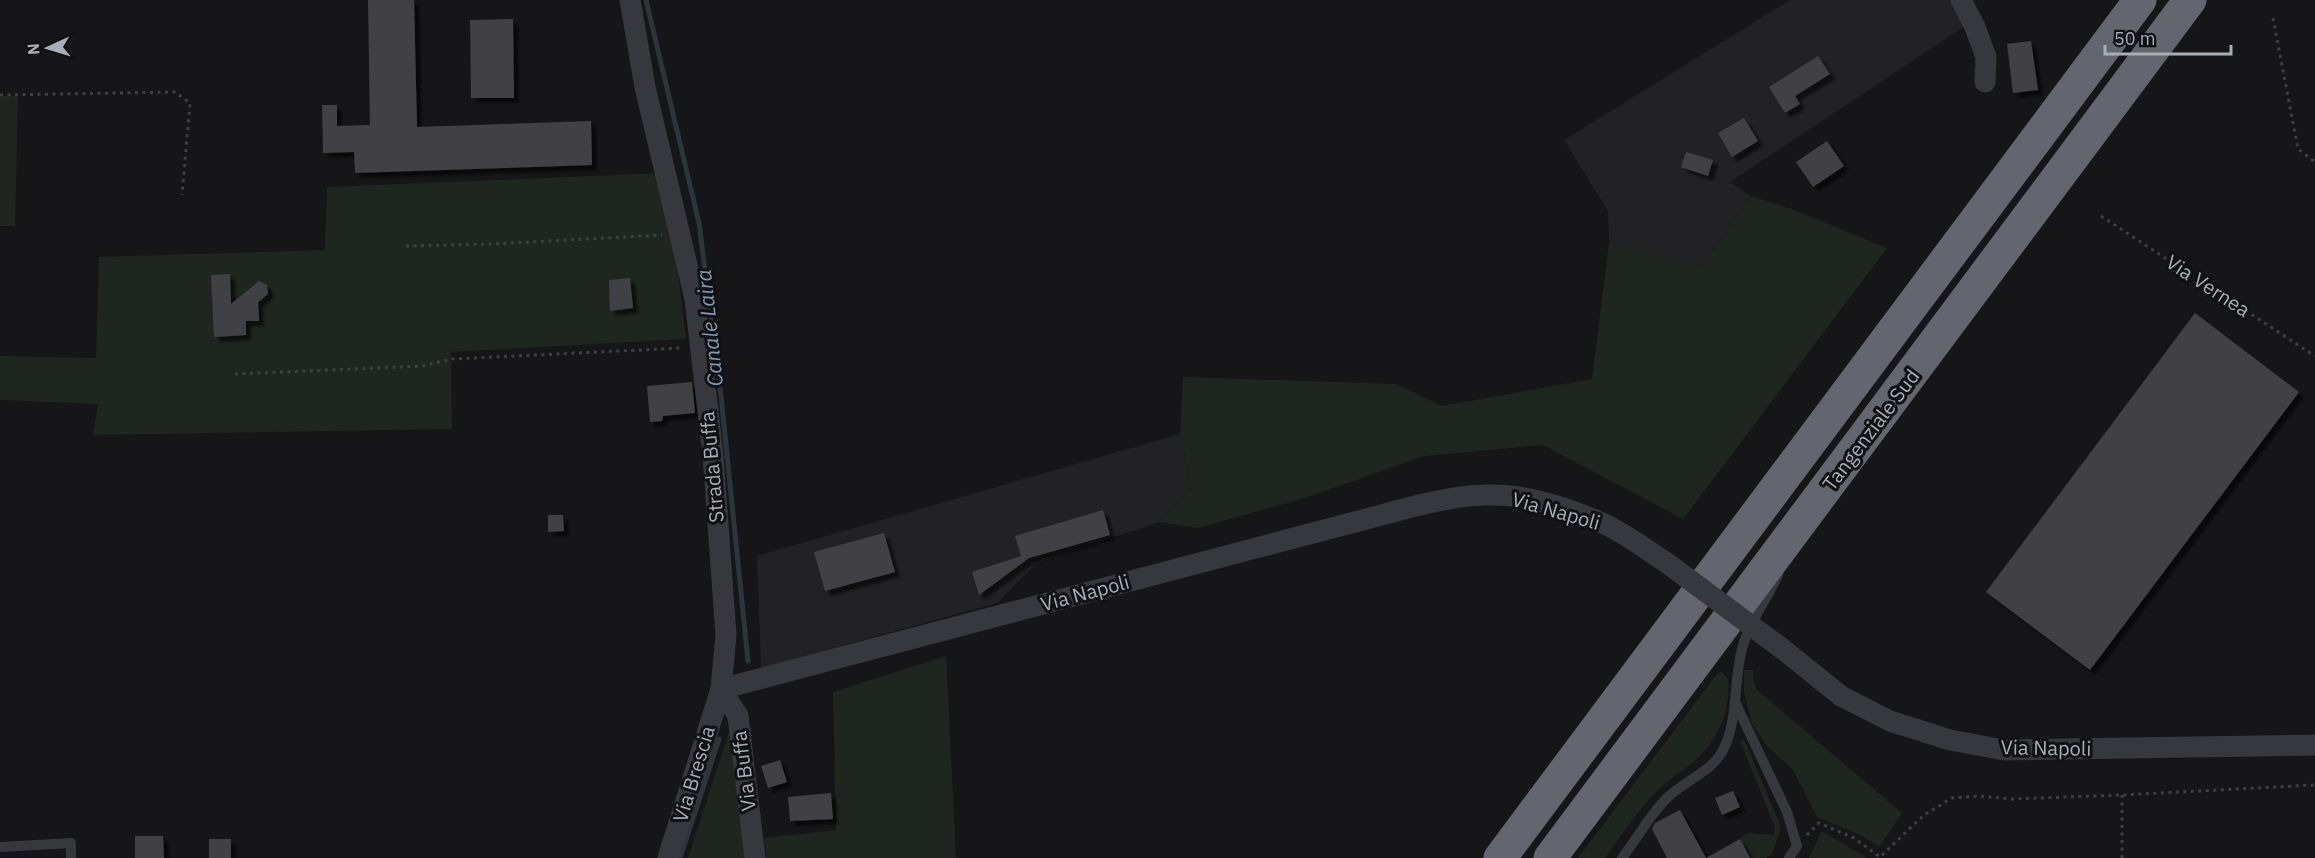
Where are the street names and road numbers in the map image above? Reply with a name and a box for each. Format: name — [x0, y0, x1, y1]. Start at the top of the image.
street label: Via Vernea — [2161, 248, 2256, 323]
street label: Tangenziale Sud — [1816, 363, 1925, 496]
street label: Strada Buffa — [693, 410, 730, 524]
street label: Via Napoli — [1509, 485, 1603, 536]
street label: Via Napoli — [1038, 568, 1132, 617]
street label: Via Brescia — [666, 722, 721, 825]
street label: Via Buffa — [725, 729, 762, 813]
street label: Via Napoli — [2000, 733, 2092, 762]

